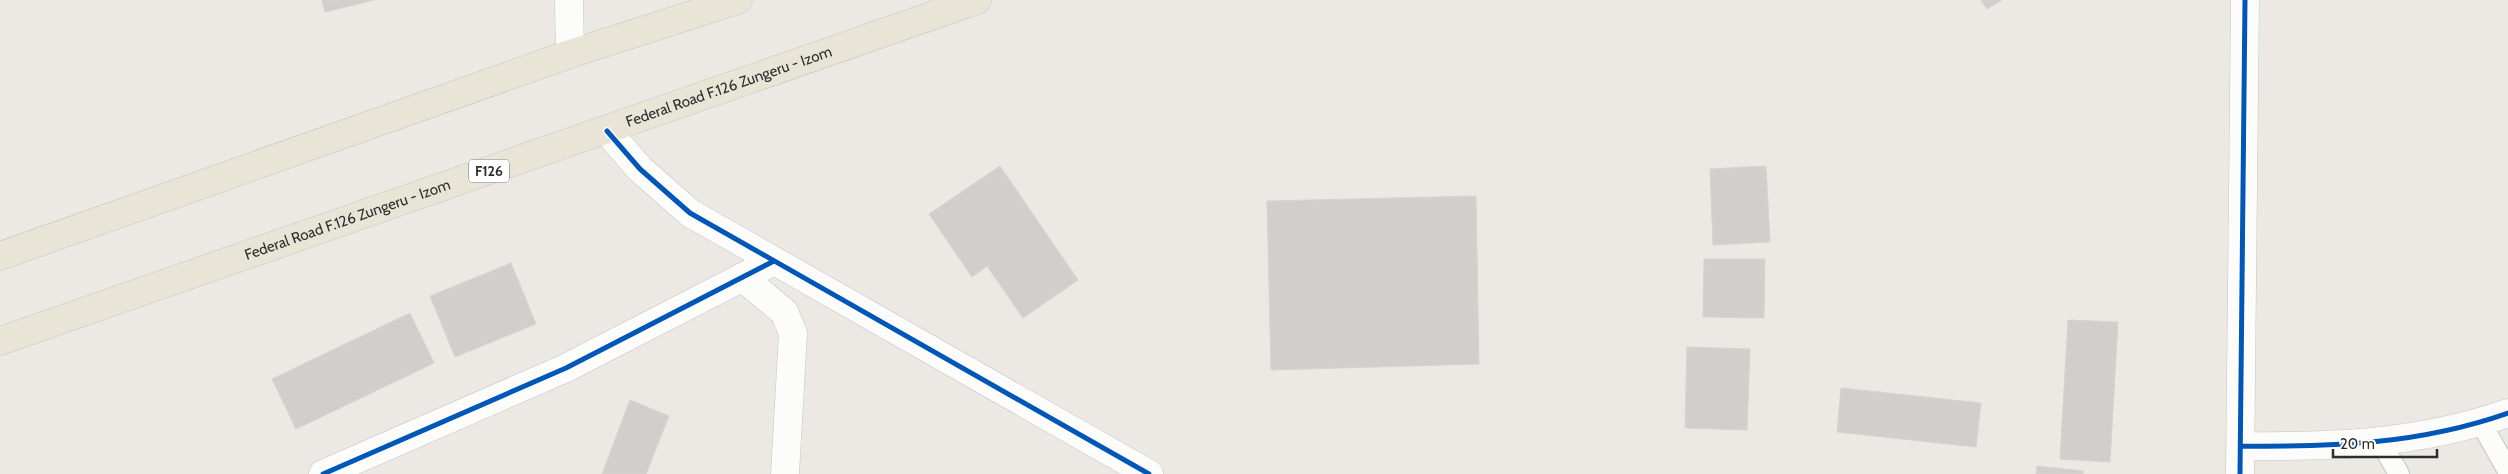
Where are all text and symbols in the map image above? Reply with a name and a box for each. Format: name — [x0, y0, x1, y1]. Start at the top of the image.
street label: Federal Road F.126 Zungeru - Izom — [624, 42, 834, 131]
road number: F126 — [469, 160, 509, 182]
street label: Federal Road F.126 Zungeru - Izom — [242, 175, 453, 264]
scale bar — [2333, 426, 2437, 458]
text: 20 m — [2340, 435, 2375, 453]

